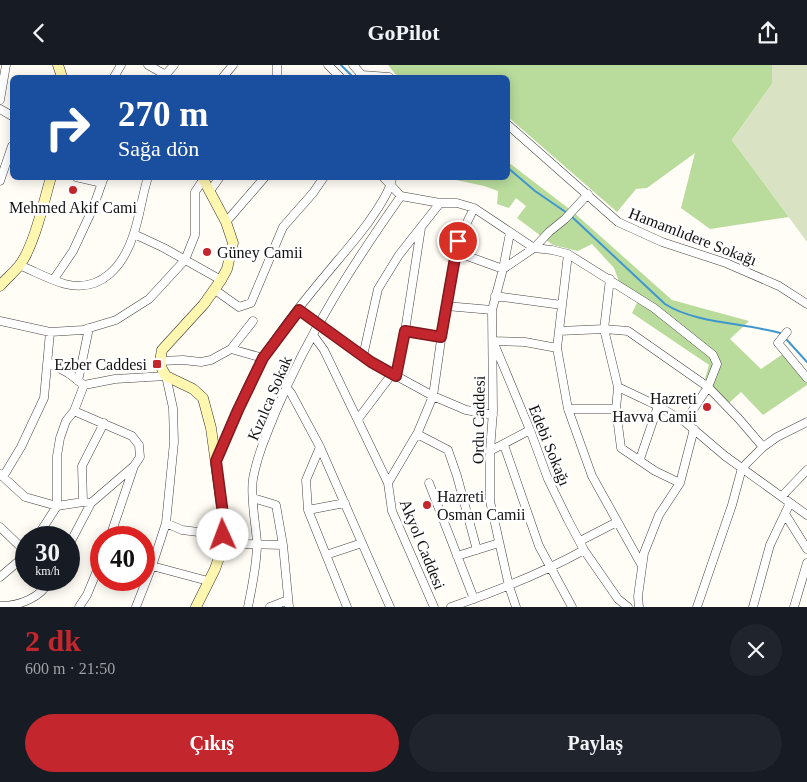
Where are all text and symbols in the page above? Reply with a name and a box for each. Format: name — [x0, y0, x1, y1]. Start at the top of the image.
icon: back — [25, 19, 53, 47]
icon: share — [754, 19, 782, 47]
text: GoPilot — [367, 20, 440, 45]
icon: right — [35, 95, 100, 160]
text: 270 m — [118, 95, 208, 134]
text: Sağa dön — [118, 136, 199, 161]
marker: Mehmed Akif Cami — [67, 184, 79, 196]
place label: Mehmed Akif Cami — [9, 199, 138, 216]
street label: Hamamlıdere Sokağı — [626, 204, 760, 270]
pin — [437, 220, 479, 262]
icon: arrive — [444, 227, 472, 255]
place label: Güney Camii — [217, 244, 303, 262]
marker: Güney Camii — [201, 246, 213, 258]
street label: Kızılca Sokak — [244, 353, 295, 443]
place label: Ezber Caddesi — [54, 356, 148, 373]
marker: Ezber Caddesi — [151, 358, 163, 370]
street label: Ordu Caddesi — [469, 375, 488, 464]
place label: Hazreti Havva Camii — [612, 390, 698, 425]
marker: Hazreti Havva Camii — [701, 401, 713, 413]
street label: Edebi Sokağı — [525, 402, 574, 489]
place label: Hazreti Osman Camii — [437, 488, 526, 523]
street label: Akyol Caddesi — [396, 497, 449, 593]
marker: Hazreti Osman Camii — [421, 499, 433, 511]
position arrow — [196, 508, 248, 560]
speed limit sign: 40 — [90, 526, 155, 591]
text: 30 — [35, 539, 60, 566]
text: km/h — [35, 564, 60, 578]
text: 2 dk — [25, 624, 81, 657]
button: close — [730, 624, 782, 676]
text: 600 m · 21:50 — [25, 660, 115, 677]
button: Çıkış — [25, 714, 399, 772]
button: Paylaş — [409, 714, 782, 772]

